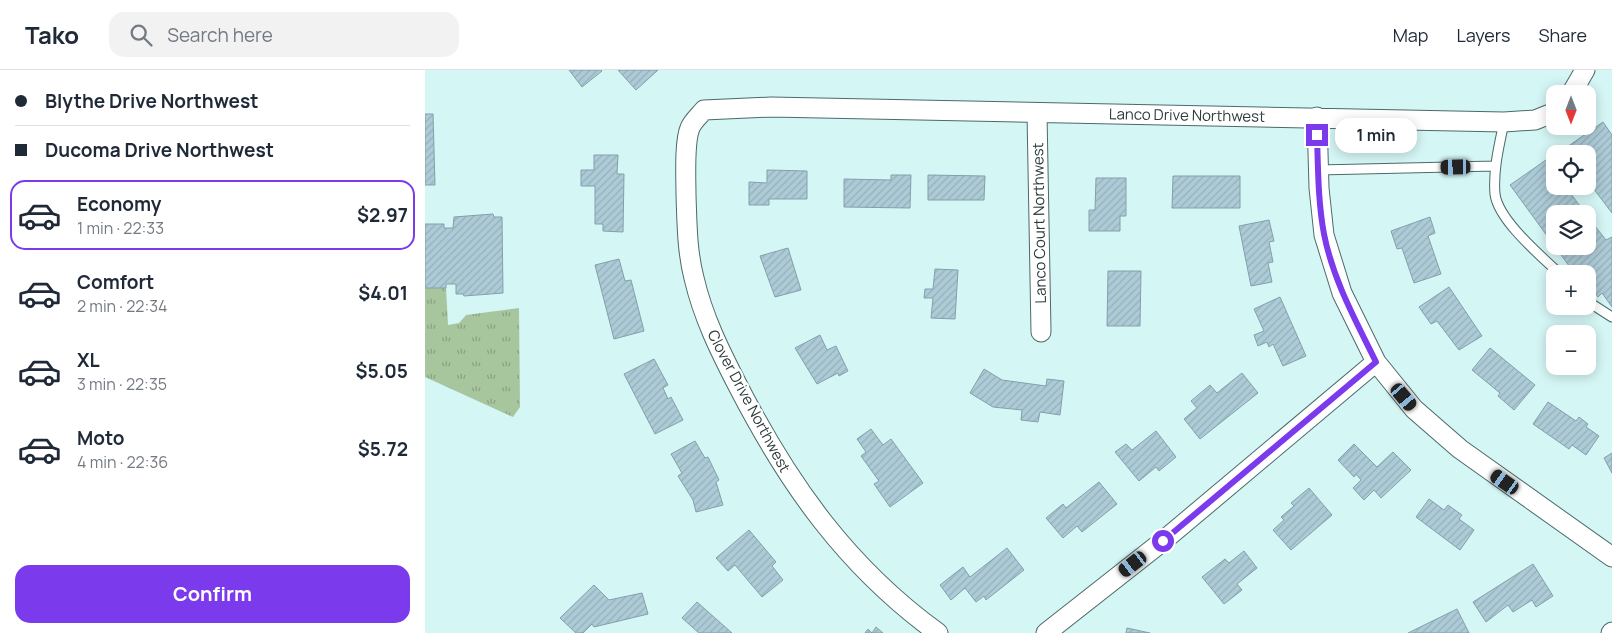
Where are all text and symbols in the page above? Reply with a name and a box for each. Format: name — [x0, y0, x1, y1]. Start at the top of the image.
search box — [109, 12, 459, 57]
text: Tako — [25, 18, 79, 51]
icon: search — [127, 21, 155, 49]
text: Search here — [167, 22, 273, 48]
text: Map — [1393, 23, 1428, 47]
text: Layers — [1456, 23, 1510, 47]
text: Share — [1538, 23, 1587, 47]
north arrow — [1546, 85, 1596, 135]
map controls — [1546, 85, 1596, 375]
text: Blythe Drive Northwest — [45, 88, 259, 114]
street label: Lanco Drive Northwest — [1109, 103, 1265, 127]
callout: 1 min — [1335, 118, 1417, 152]
route end — [1306, 124, 1328, 146]
text: 1 min — [1356, 124, 1396, 146]
text: Ducoma Drive Northwest — [45, 137, 274, 163]
street label: Lanco Court Northwest — [1027, 142, 1051, 304]
button: locate — [1546, 145, 1596, 195]
car — [1440, 159, 1471, 175]
text: Economy — [77, 191, 161, 217]
icon: car — [17, 193, 62, 238]
text: $2.97 — [357, 202, 408, 228]
button: layers — [1546, 205, 1596, 255]
text: 1 min · 22:33 — [77, 217, 164, 239]
button: + — [1546, 265, 1596, 315]
text: Comfort — [77, 269, 154, 295]
icon: car — [17, 271, 62, 316]
text: $4.01 — [358, 280, 408, 306]
text: 2 min · 22:34 — [77, 295, 167, 317]
button: − — [1546, 325, 1596, 375]
street label: Clover Drive Northwest — [702, 326, 796, 476]
text: XL — [77, 347, 100, 373]
icon: car — [17, 349, 62, 394]
text: $5.05 — [356, 358, 408, 384]
text: 3 min · 22:35 — [77, 373, 167, 395]
car — [1388, 381, 1419, 413]
text: Moto — [77, 425, 124, 451]
icon: car — [17, 427, 62, 472]
text: $5.72 — [358, 436, 408, 462]
text: 4 min · 22:36 — [77, 451, 168, 473]
car — [1488, 467, 1521, 497]
route start — [1152, 530, 1174, 552]
car — [1116, 549, 1149, 579]
button: Confirm — [15, 565, 410, 623]

